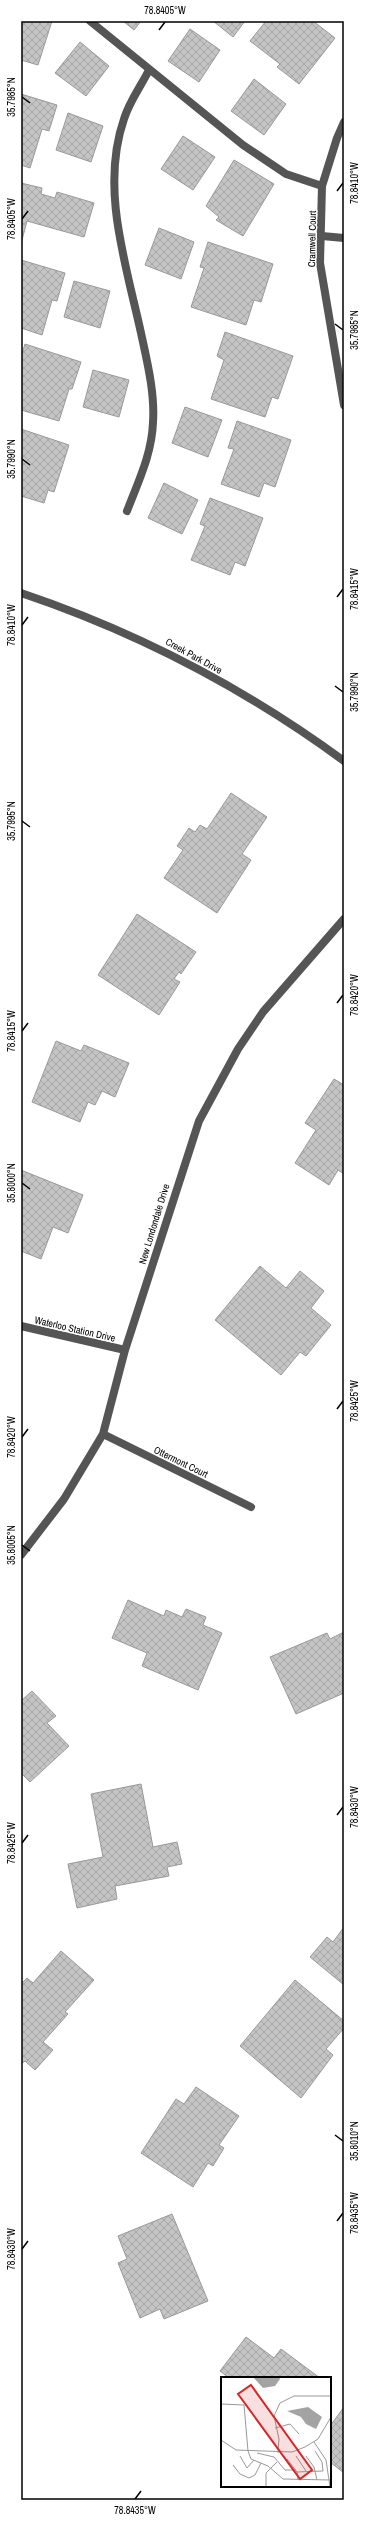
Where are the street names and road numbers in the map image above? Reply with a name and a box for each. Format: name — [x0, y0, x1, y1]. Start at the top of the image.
street label: Cramwell Court — [305, 210, 319, 267]
street label: Creek Park Drive — [163, 635, 225, 677]
street label: New Londondale Drive — [136, 1182, 173, 1266]
street label: Waterloo Station Drive — [33, 1313, 117, 1345]
street label: Ottermont Court — [152, 1443, 211, 1481]

